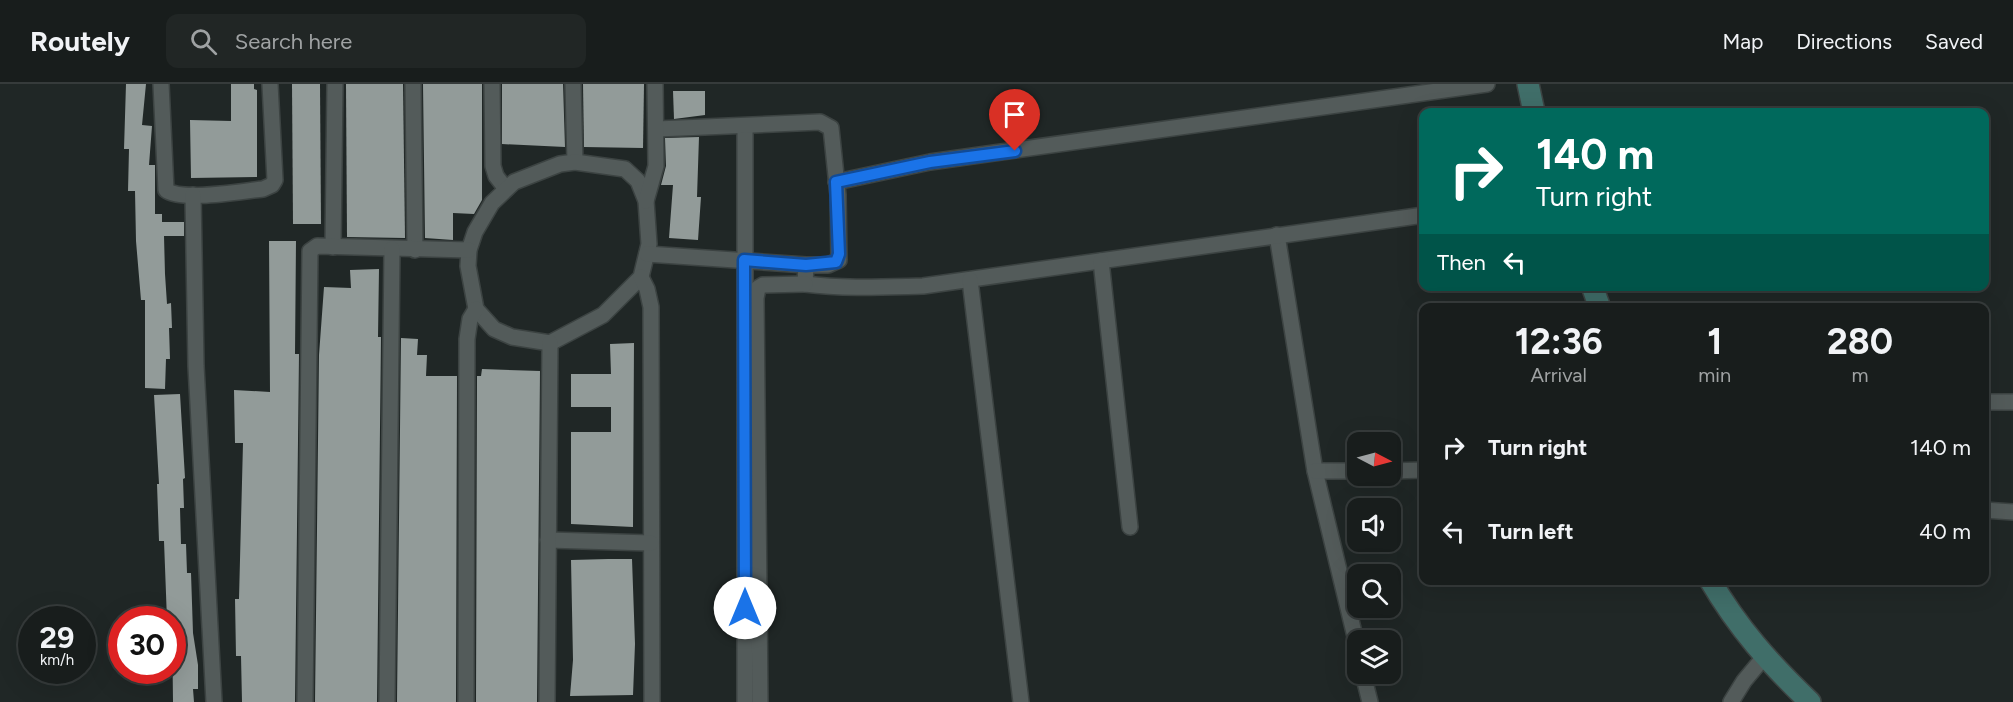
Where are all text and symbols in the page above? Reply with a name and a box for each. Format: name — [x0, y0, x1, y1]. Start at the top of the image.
search box — [166, 14, 586, 68]
text: Routely — [30, 24, 130, 58]
icon: search — [187, 25, 220, 58]
text: Search here — [235, 28, 352, 55]
text: Map — [1722, 29, 1763, 54]
text: Directions — [1796, 29, 1892, 54]
text: Saved — [1925, 29, 1983, 54]
pin — [989, 89, 1040, 151]
icon: arrive — [998, 98, 1031, 131]
text: 140 m — [1536, 129, 1654, 180]
icon: right — [1437, 132, 1515, 210]
text: Turn right — [1536, 180, 1652, 213]
icon: left — [1498, 246, 1531, 279]
text: Then — [1437, 249, 1486, 276]
text: 12:36 — [1515, 320, 1603, 363]
text: 1 — [1707, 320, 1722, 363]
text: 280 — [1827, 320, 1893, 363]
text: Arrival — [1530, 363, 1587, 387]
text: min — [1698, 363, 1731, 387]
text: m — [1852, 363, 1869, 387]
icon: right — [1437, 431, 1470, 464]
north arrow — [1347, 432, 1401, 486]
map controls — [1347, 432, 1401, 684]
text: Turn right — [1488, 434, 1587, 461]
text: 140 m — [1910, 434, 1971, 461]
button: sound — [1347, 498, 1401, 552]
icon: left — [1437, 515, 1470, 548]
text: Turn left — [1488, 518, 1574, 545]
text: 40 m — [1919, 518, 1971, 545]
button: search — [1347, 564, 1401, 618]
position arrow — [713, 576, 777, 640]
speed limit sign: 30 — [108, 606, 186, 684]
text: 29 — [40, 619, 74, 656]
button: layers — [1347, 630, 1401, 684]
text: km/h — [40, 651, 74, 669]

